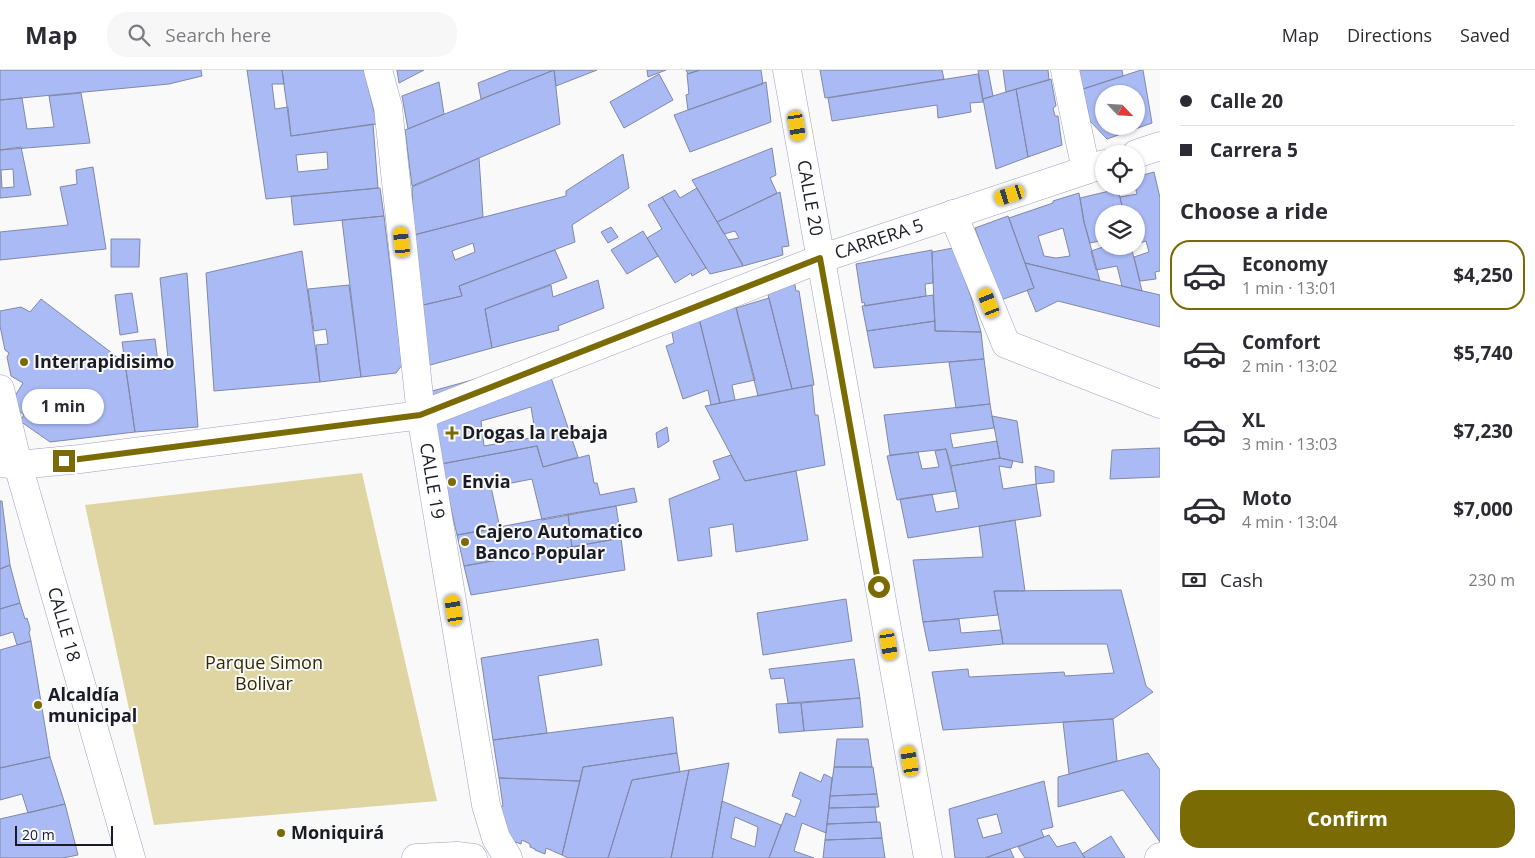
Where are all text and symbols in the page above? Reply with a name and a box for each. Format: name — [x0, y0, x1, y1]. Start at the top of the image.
search box — [107, 12, 457, 57]
text: Map — [25, 18, 77, 51]
icon: search — [125, 21, 153, 49]
text: Search here — [165, 22, 271, 48]
text: Map — [1282, 23, 1319, 47]
text: Directions — [1347, 23, 1432, 47]
text: Saved — [1460, 23, 1510, 47]
north arrow — [1095, 85, 1145, 135]
map controls — [1095, 85, 1145, 255]
text: Calle 20 — [1210, 88, 1283, 114]
car — [787, 110, 806, 142]
text: Carrera 5 — [1210, 137, 1298, 163]
button: locate — [1095, 145, 1145, 195]
street label: CALLE 20 — [792, 158, 829, 238]
car — [993, 183, 1026, 207]
text: Choose a ride — [1180, 195, 1328, 225]
button: layers — [1095, 205, 1145, 255]
street label: CARRERA 5 — [831, 212, 926, 264]
car — [392, 226, 411, 258]
text: Economy — [1242, 251, 1328, 277]
icon: car — [1182, 253, 1227, 298]
text: $4,250 — [1453, 262, 1513, 288]
text: 1 min · 13:01 — [1242, 277, 1337, 299]
car — [976, 286, 1001, 320]
text: Comfort — [1242, 329, 1321, 355]
icon: car — [1182, 331, 1227, 376]
text: $5,740 — [1453, 340, 1513, 366]
place label: Interrapidisimo — [34, 349, 174, 373]
text: 2 min · 13:02 — [1242, 355, 1337, 377]
marker: Interrapidisimo — [18, 356, 30, 368]
callout: 1 min — [23, 388, 105, 424]
text: 1 min — [41, 395, 85, 417]
text: XL — [1242, 407, 1265, 433]
icon: car — [1182, 409, 1227, 454]
text: $7,230 — [1453, 418, 1513, 444]
place label: Drogas la rebaja — [462, 420, 608, 444]
marker: Drogas la rebaja — [446, 427, 458, 439]
text: 3 min · 13:03 — [1242, 433, 1337, 455]
street label: CALLE 19 — [415, 441, 451, 521]
route end — [53, 450, 75, 472]
place label: Envia — [462, 469, 511, 493]
marker: Envia — [446, 476, 458, 488]
text: Moto — [1242, 485, 1292, 511]
icon: car — [1182, 487, 1227, 532]
text: $7,000 — [1453, 496, 1513, 522]
text: 4 min · 13:04 — [1242, 511, 1337, 533]
place label: Cajero Automatico Banco Popular — [475, 519, 643, 564]
marker: Cajero Automatico Banco Popular — [459, 536, 471, 548]
icon: cash — [1180, 566, 1208, 594]
text: Cash — [1220, 567, 1263, 593]
text: 230 m — [1469, 569, 1515, 591]
route start — [868, 576, 890, 598]
street label: CALLE 18 — [43, 584, 87, 664]
car — [444, 594, 463, 626]
car — [879, 629, 898, 661]
park label: Parque Simon Bolivar — [205, 650, 323, 695]
place label: Alcaldía municipal — [48, 682, 137, 727]
marker: Alcaldía municipal — [32, 699, 44, 711]
car — [900, 745, 919, 777]
button: Confirm — [1180, 790, 1515, 848]
place label: Moniquirá — [291, 820, 384, 844]
scale bar — [15, 823, 112, 846]
text: 20 m — [22, 825, 55, 844]
marker: Moniquirá — [275, 827, 287, 839]

